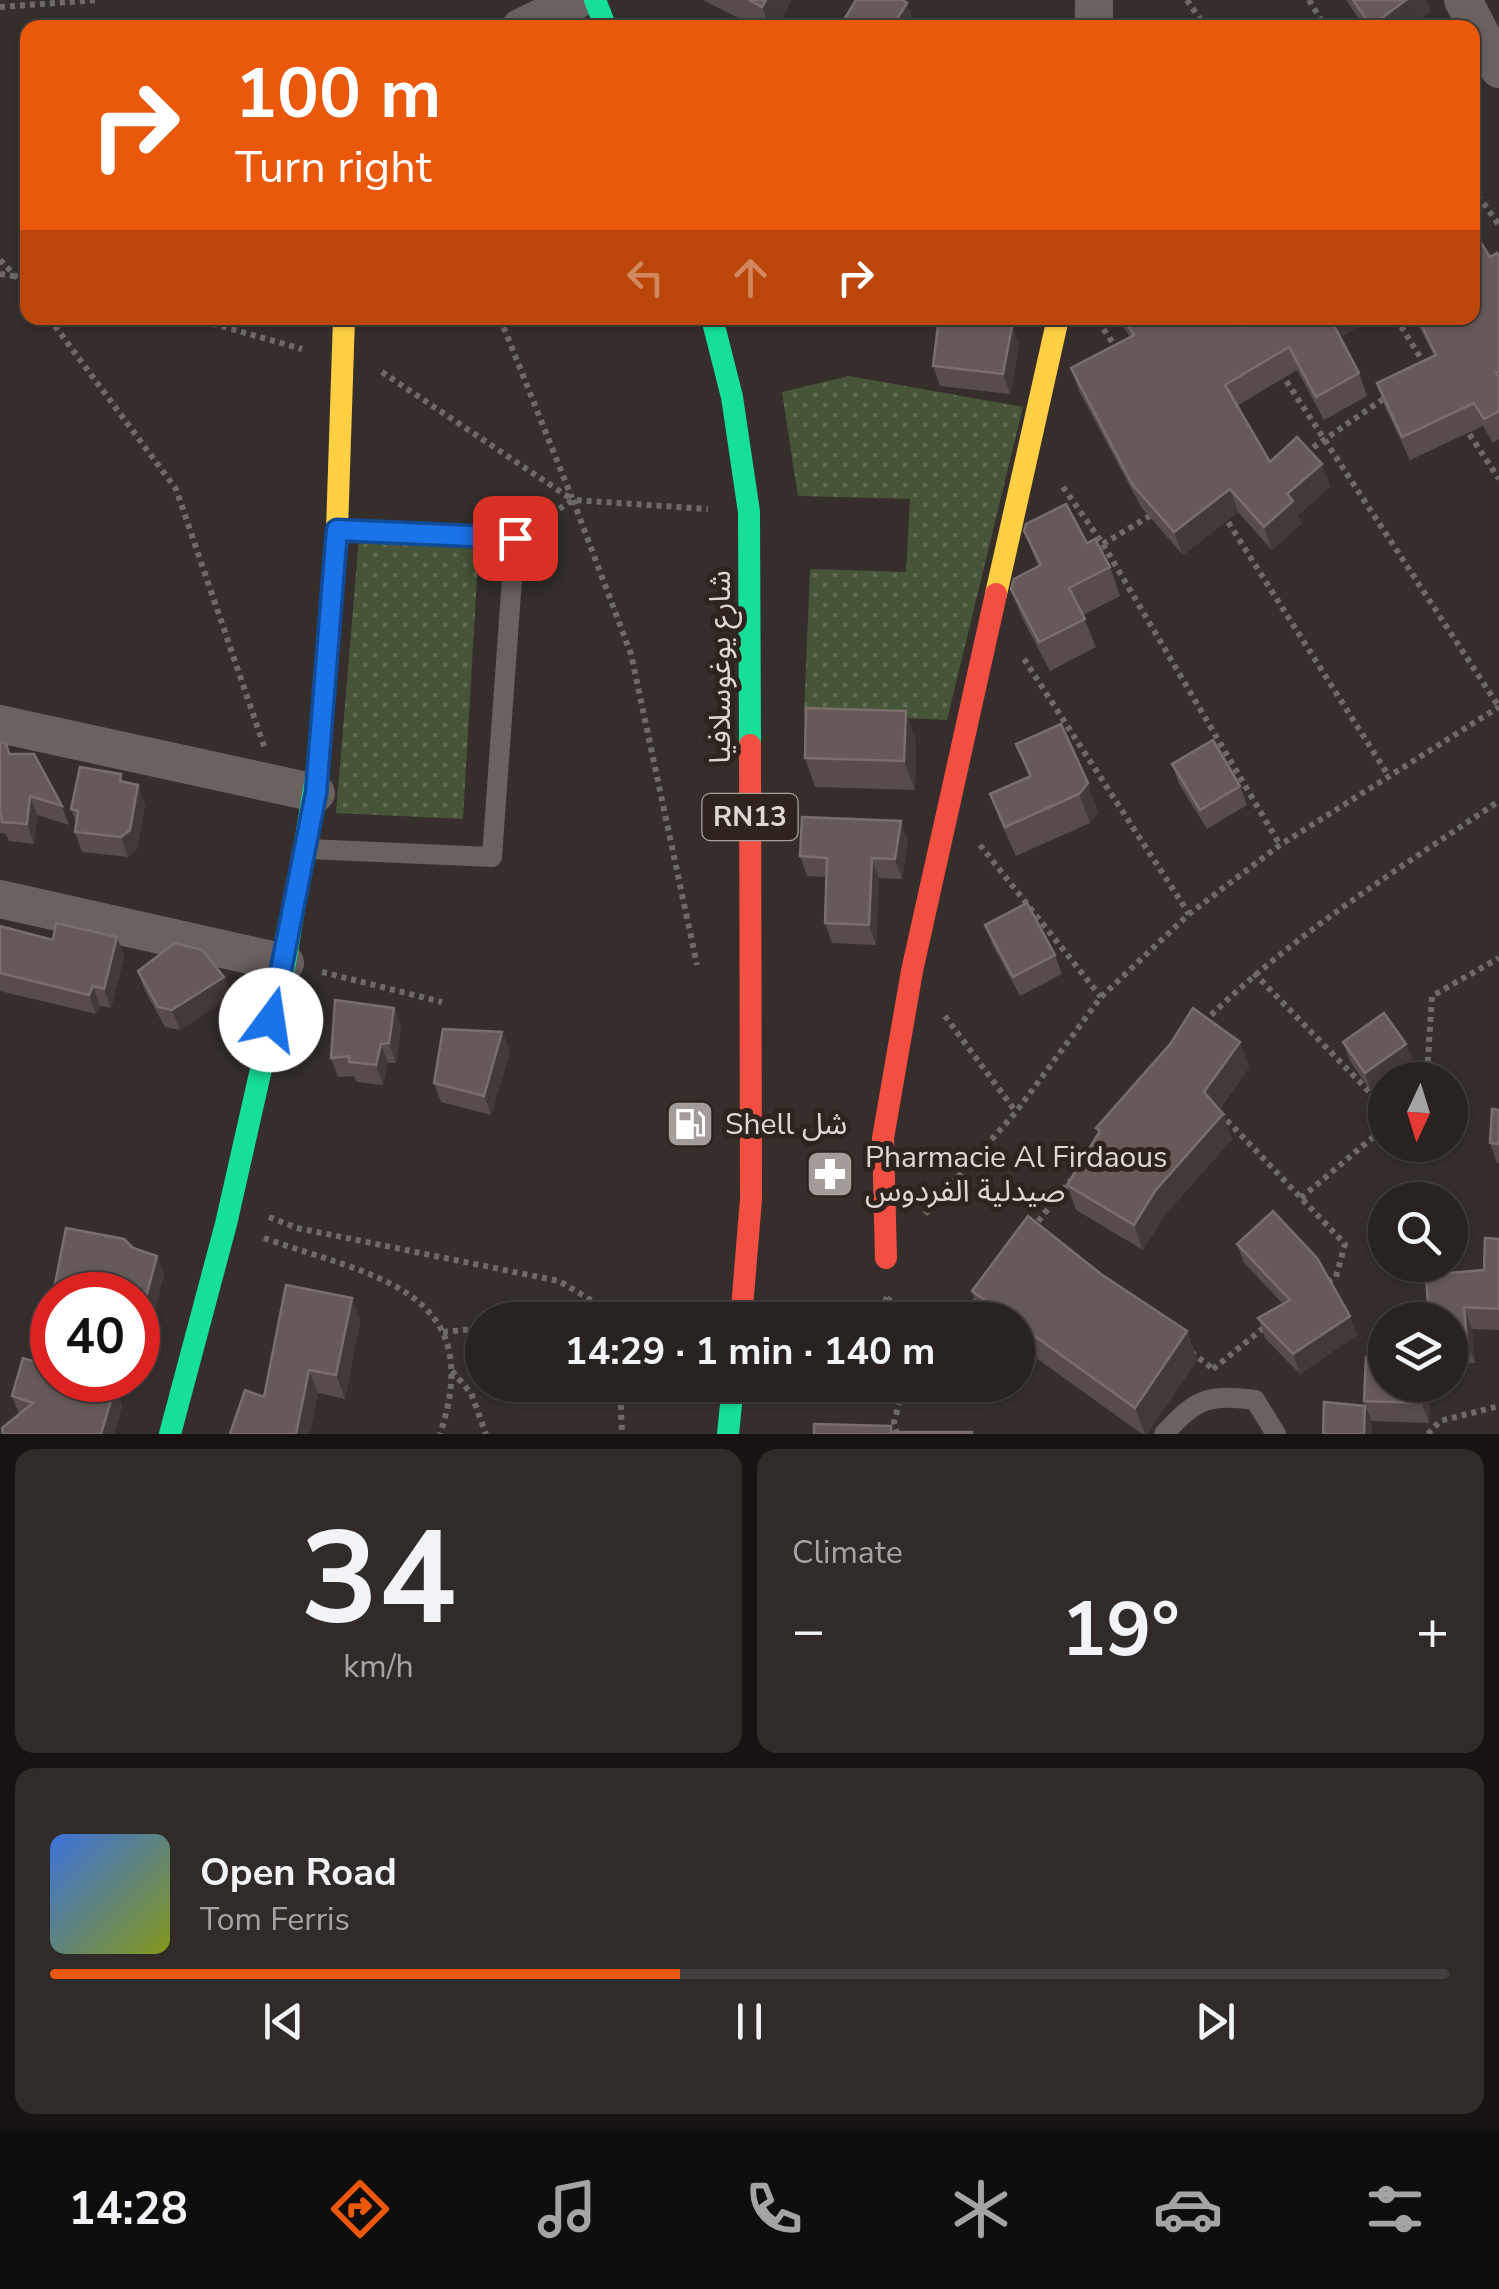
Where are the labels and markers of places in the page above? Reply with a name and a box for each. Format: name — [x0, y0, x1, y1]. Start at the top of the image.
pin — [473, 496, 558, 581]
fuel station icon: Shell شل — [664, 1098, 716, 1150]
place label: Shell شل — [725, 1104, 847, 1145]
place label: Pharmacie Al Firdaous صيدلية الفردوس — [865, 1137, 1168, 1212]
pharmacy icon: Pharmacie Al Firdaous صيدلية الفردوس — [804, 1148, 856, 1200]

